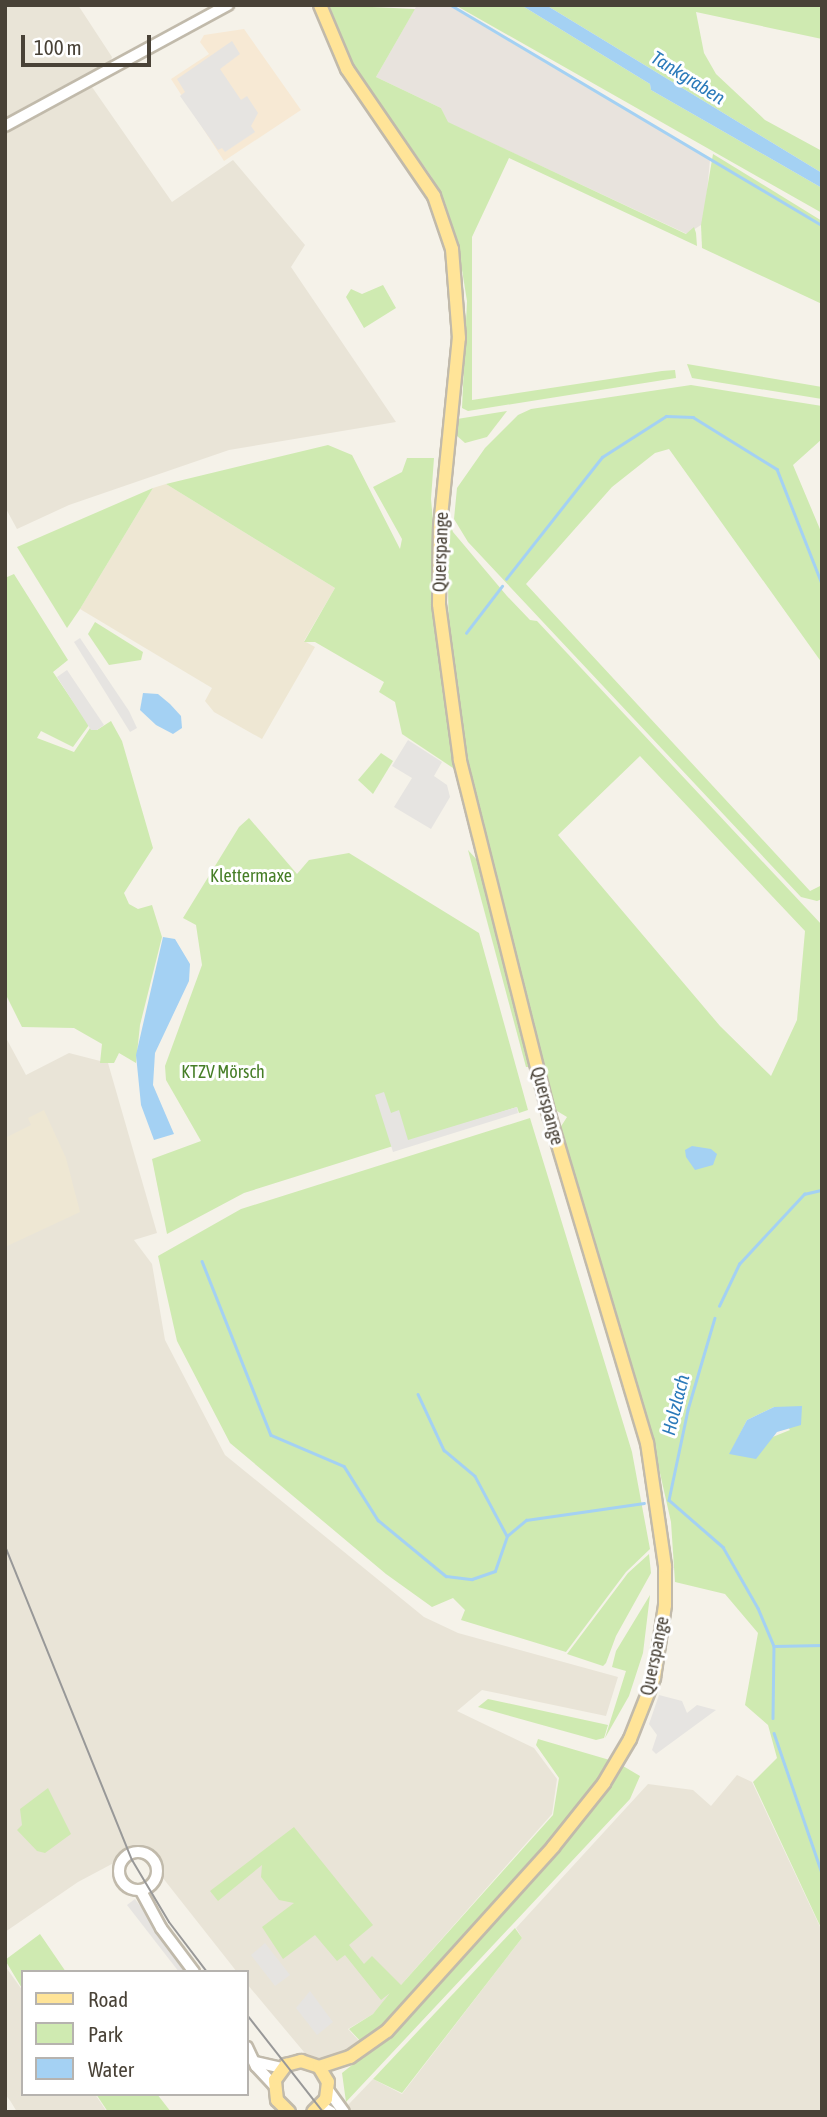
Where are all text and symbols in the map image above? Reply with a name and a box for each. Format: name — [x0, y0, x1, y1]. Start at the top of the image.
scale bar — [24, 21, 154, 65]
text: 100 m — [34, 35, 82, 59]
water label: Tankgraben — [647, 46, 729, 110]
street label: Querspange — [429, 512, 453, 592]
park label: Klettermaxe — [210, 865, 292, 887]
park label: KTZV Mörsch — [181, 1061, 265, 1083]
street label: Querspange — [526, 1064, 568, 1148]
water label: Holzlach — [657, 1372, 695, 1438]
street label: Querspange — [636, 1615, 674, 1697]
legend — [21, 1970, 248, 2096]
text: Road — [88, 1987, 128, 2011]
text: Park — [88, 2022, 123, 2046]
text: Water — [88, 2057, 134, 2081]

